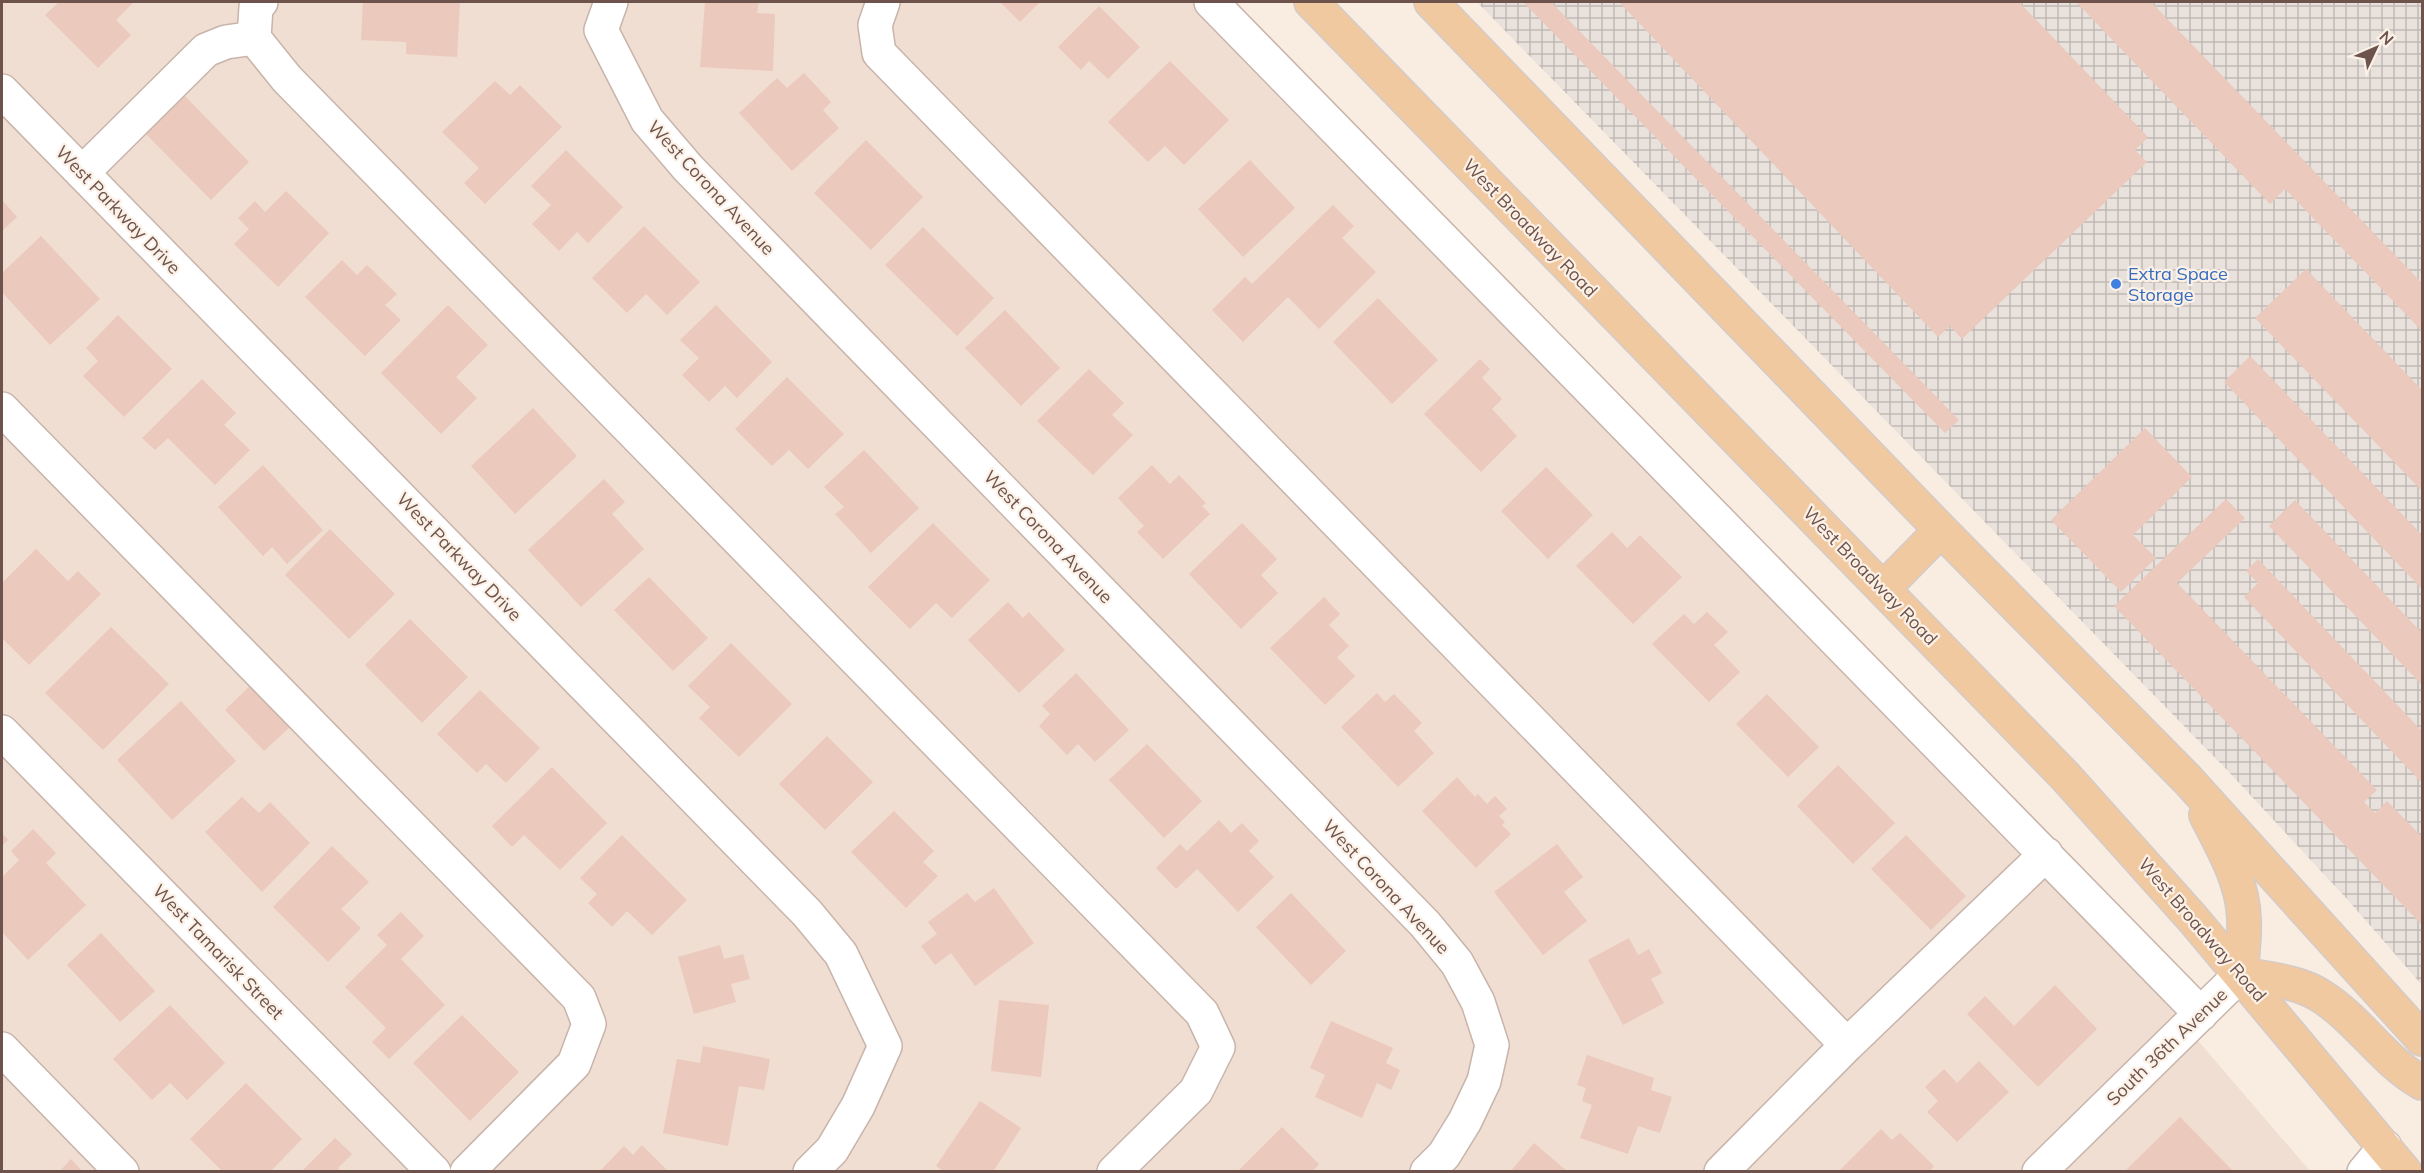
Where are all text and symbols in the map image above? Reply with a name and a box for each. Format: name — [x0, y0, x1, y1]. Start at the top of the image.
north arrow — [2346, 18, 2406, 78]
text: N — [2375, 26, 2398, 49]
street label: West Corona Avenue — [643, 115, 780, 260]
street label: West Parkway Drive — [51, 140, 186, 279]
street label: West Broadway Road — [1458, 154, 1602, 302]
place label: Extra Space Storage — [2128, 262, 2228, 306]
marker: Extra Space Storage — [2109, 277, 2123, 291]
street label: West Corona Avenue — [979, 465, 1118, 608]
street label: West Parkway Drive — [392, 487, 527, 626]
street label: West Broadway Road — [1798, 502, 1942, 650]
street label: West Corona Avenue — [1318, 814, 1455, 959]
street label: West Broadway Road — [2133, 853, 2271, 1007]
street label: West Tamarisk Street — [148, 879, 289, 1024]
street label: South 36th Avenue — [2101, 983, 2232, 1110]

